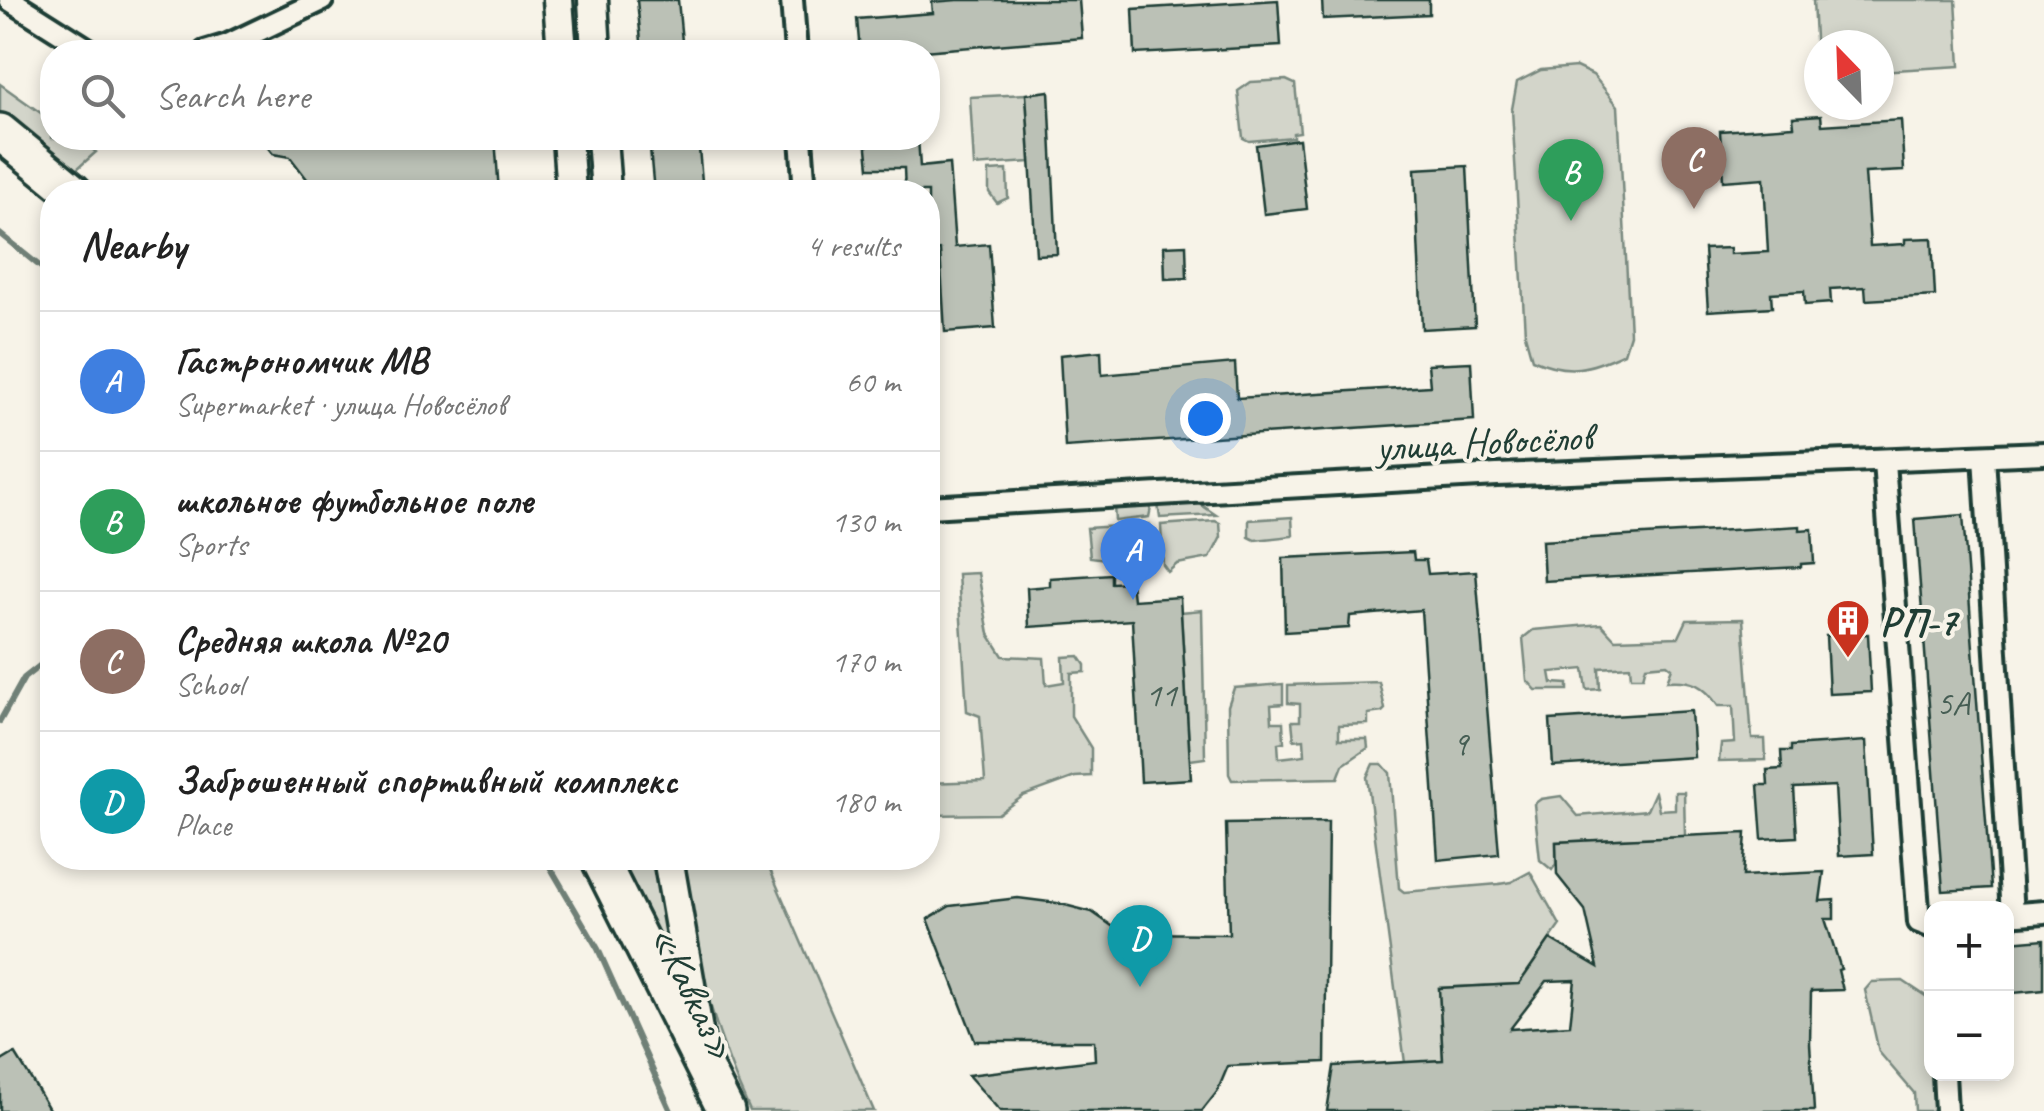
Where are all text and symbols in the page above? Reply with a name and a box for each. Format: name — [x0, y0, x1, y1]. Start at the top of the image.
north arrow — [1804, 30, 1894, 120]
search box — [40, 40, 940, 150]
icon: search — [75, 68, 130, 123]
text: Search here — [155, 72, 310, 119]
pin: C — [1662, 126, 1726, 209]
pin: B — [1538, 138, 1604, 221]
text: Nearby — [80, 219, 186, 272]
text: 4 results — [806, 225, 900, 266]
text: Гастрономчик МВ — [175, 337, 429, 384]
text: A — [104, 361, 121, 402]
text: 60 m — [846, 361, 900, 402]
text: Supermarket · улица Новосёлов — [175, 384, 505, 425]
your location — [1180, 393, 1231, 444]
street label: улица Новосёлов — [1373, 411, 1600, 473]
text: школьное футбольное поле — [175, 477, 533, 524]
text: B — [104, 501, 121, 542]
text: 130 m — [831, 501, 900, 542]
pin: A — [1100, 518, 1166, 600]
text: Sports — [175, 524, 247, 565]
place label: РП-7 — [1880, 597, 1960, 647]
building icon: РП-7 — [1825, 598, 1871, 659]
text: Средняя школа №20 — [175, 617, 446, 664]
text: C — [105, 641, 120, 682]
text: 170 m — [831, 641, 900, 682]
text: School — [175, 664, 244, 705]
house number: 11 — [1145, 672, 1179, 717]
house number: 5А — [1936, 681, 1971, 726]
house number: 9 — [1452, 721, 1471, 766]
text: Заброшенный спортивный комплекс — [175, 757, 678, 804]
text: D — [103, 781, 122, 822]
text: 180 m — [831, 781, 900, 822]
text: Place — [175, 804, 231, 845]
map controls — [1924, 901, 2014, 1081]
button: + — [1924, 901, 2014, 991]
pin: D — [1108, 904, 1172, 987]
street label: «Кавказ» — [639, 917, 747, 1068]
button: − — [1924, 991, 2014, 1081]

